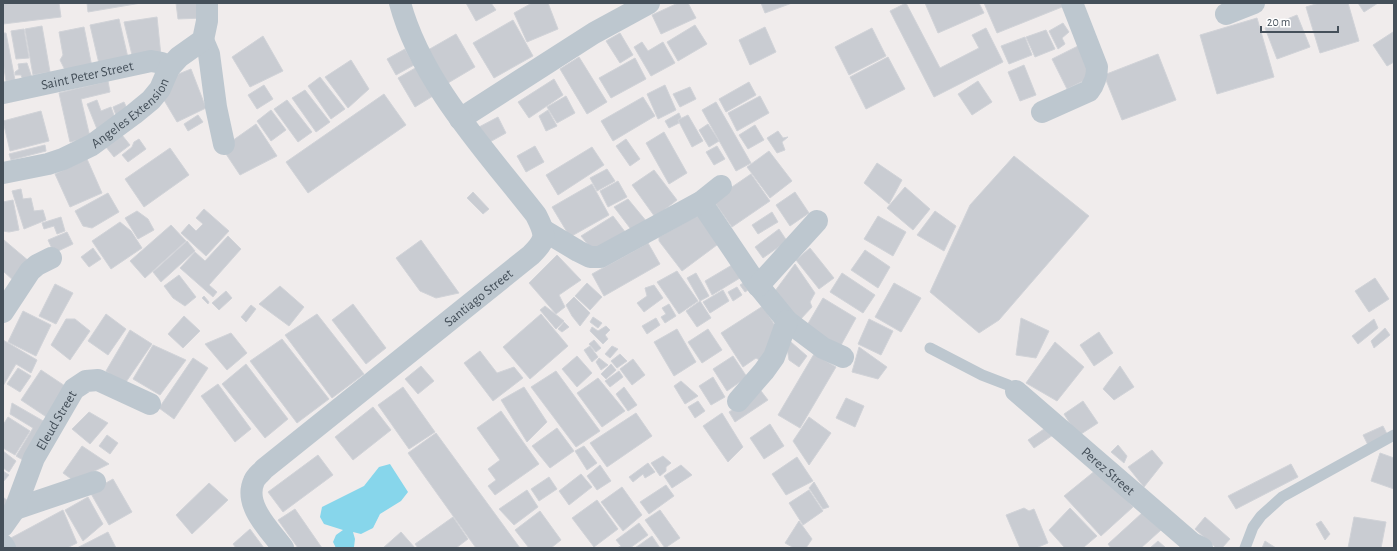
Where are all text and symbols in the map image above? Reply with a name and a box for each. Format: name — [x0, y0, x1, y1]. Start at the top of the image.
scale bar — [1261, 8, 1338, 34]
text: 20 m — [1267, 16, 1290, 28]
street label: Saint Peter Street — [40, 59, 135, 93]
street label: Angeles Extension — [89, 76, 172, 151]
street label: Santiago Street — [442, 266, 516, 330]
street label: Eleud Street — [34, 388, 80, 453]
street label: Perez Street — [1078, 445, 1137, 498]

